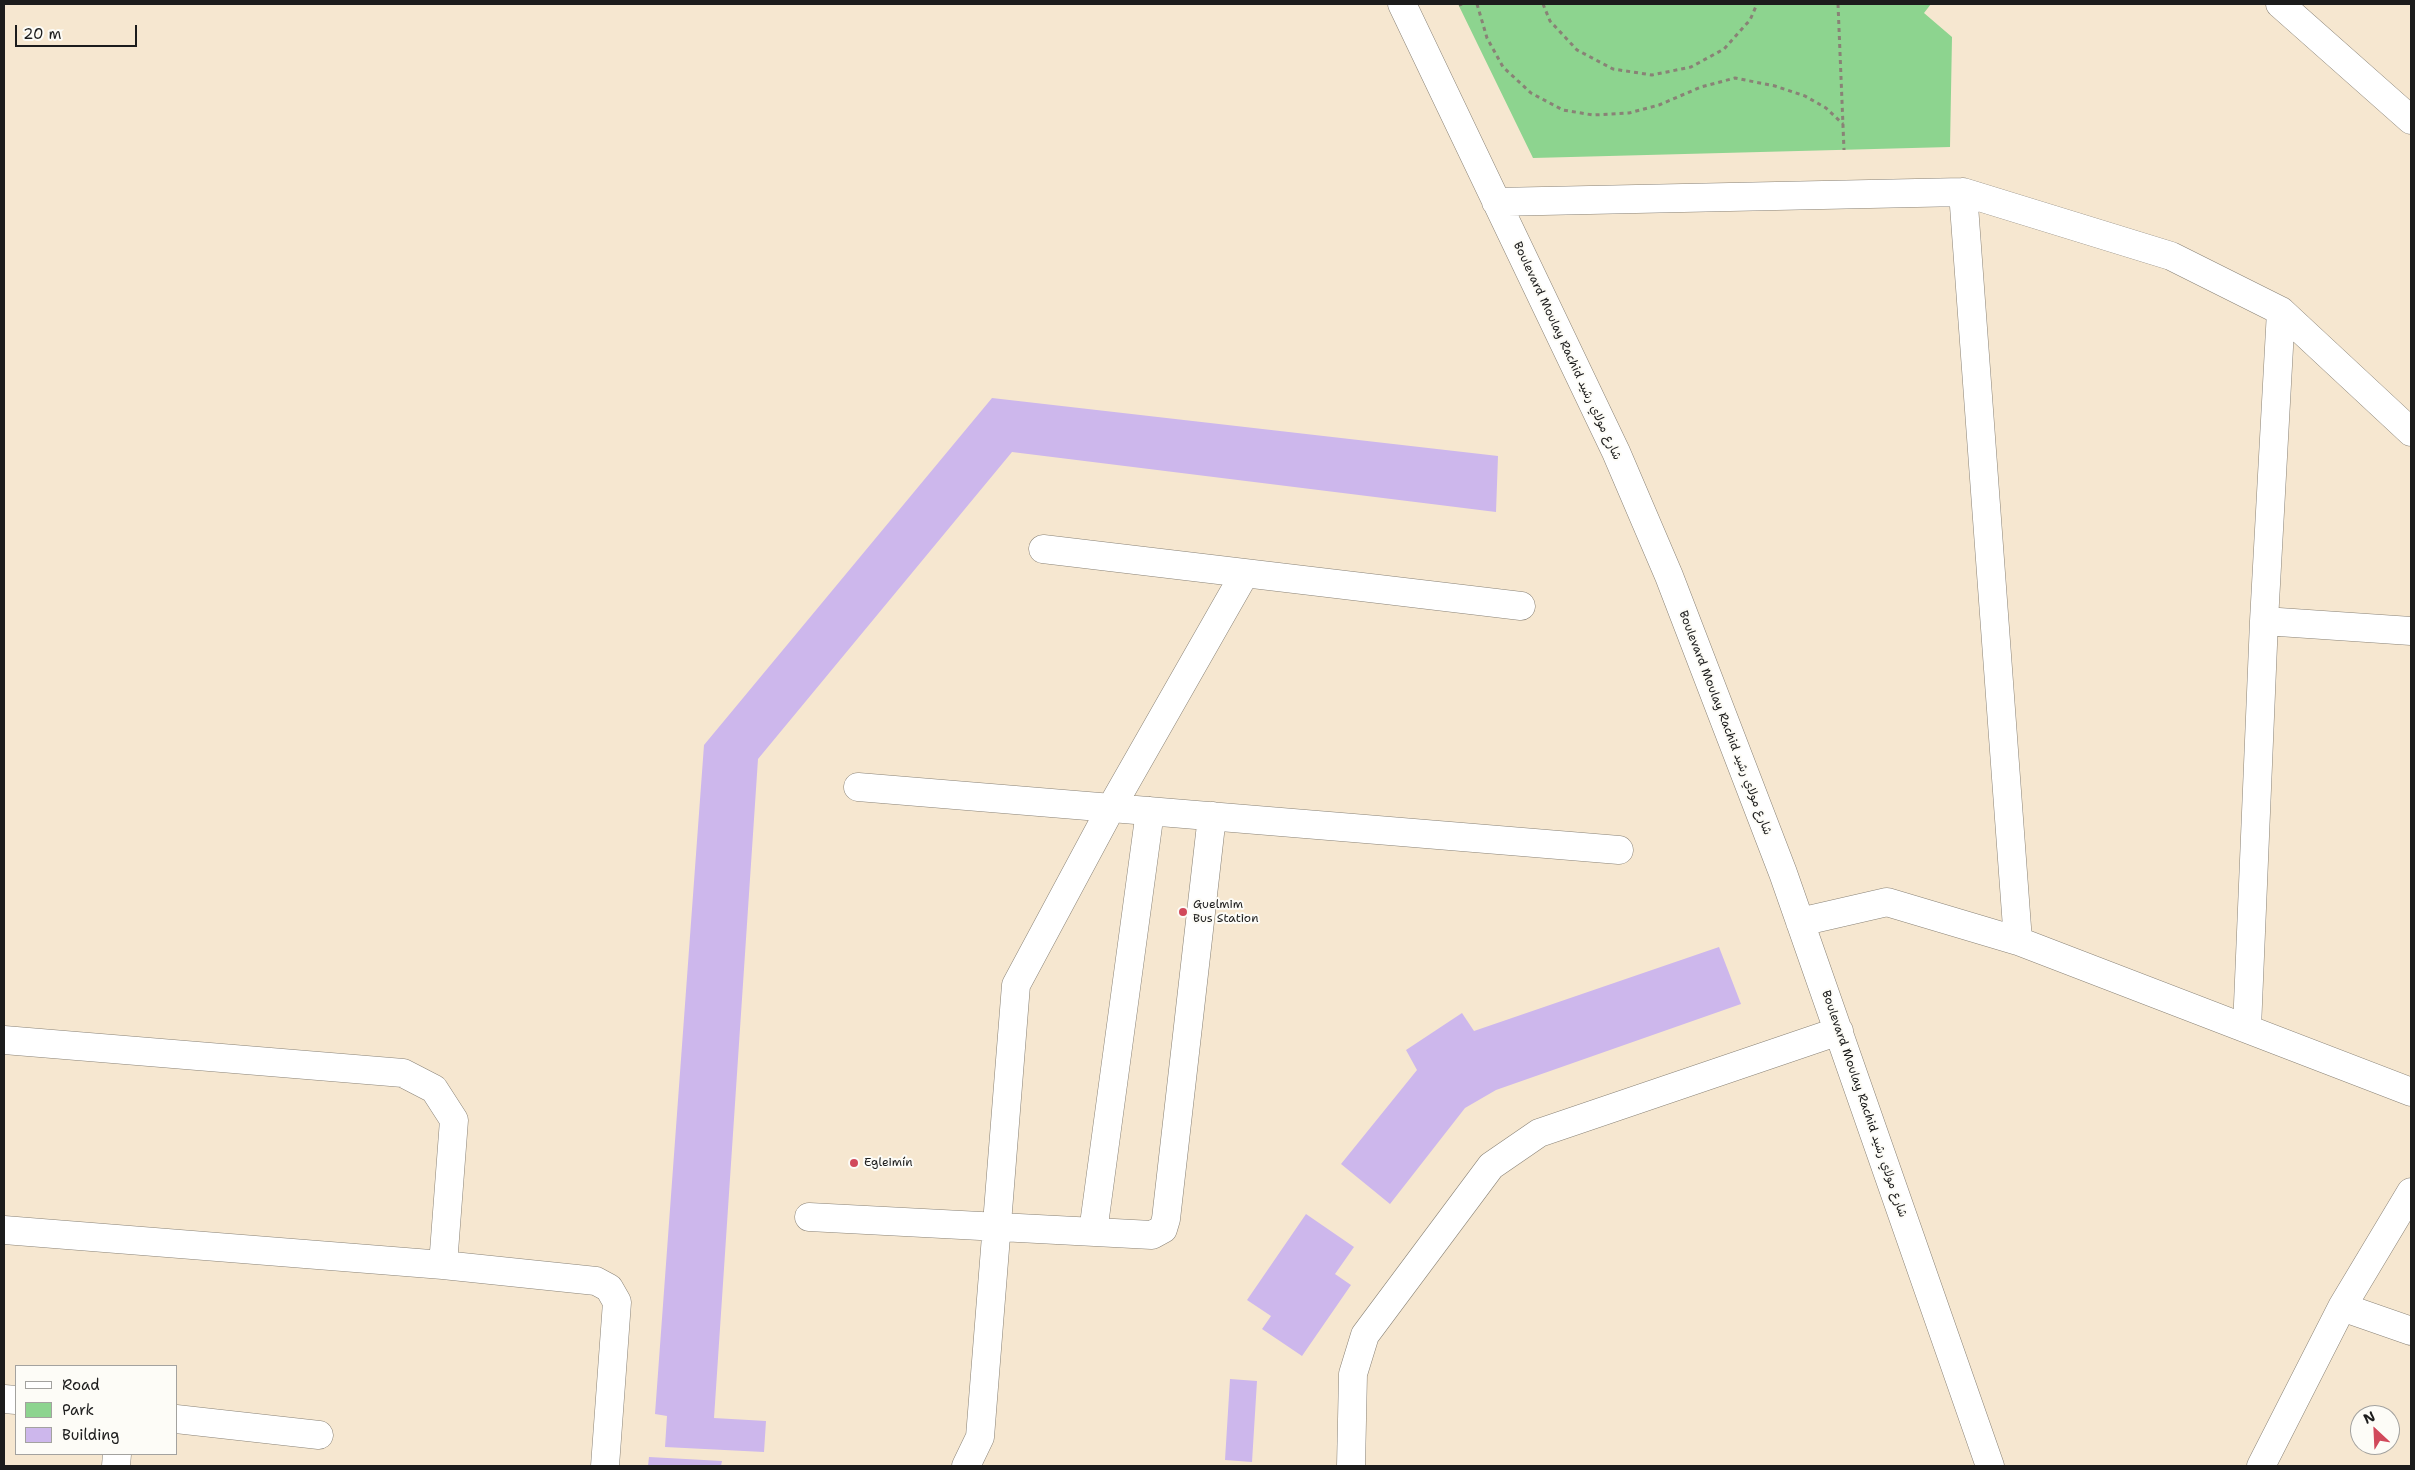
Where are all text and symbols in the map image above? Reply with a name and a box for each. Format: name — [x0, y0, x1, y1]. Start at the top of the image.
scale bar — [18, 15, 140, 47]
text: 20 m — [23, 24, 62, 44]
street label: Boulevard Moulay Rachid شارع مولاي رشيد — [1510, 240, 1624, 462]
street label: Boulevard Moulay Rachid شارع مولاي رشيد — [1675, 609, 1775, 837]
place label: Guelmim Bus Station — [1193, 898, 1258, 926]
marker: Guelmim Bus Station — [1177, 906, 1189, 918]
street label: Boulevard Moulay Rachid شارع مولاي رشيد — [1818, 989, 1910, 1219]
place label: Egleimín — [864, 1156, 913, 1170]
marker: Egleimín — [848, 1157, 860, 1169]
legend — [15, 1365, 178, 1455]
text: Road — [62, 1375, 100, 1395]
text: Park — [62, 1400, 94, 1420]
north arrow — [2350, 1405, 2400, 1455]
text: N — [2360, 1407, 2378, 1428]
text: Building — [62, 1425, 119, 1445]

